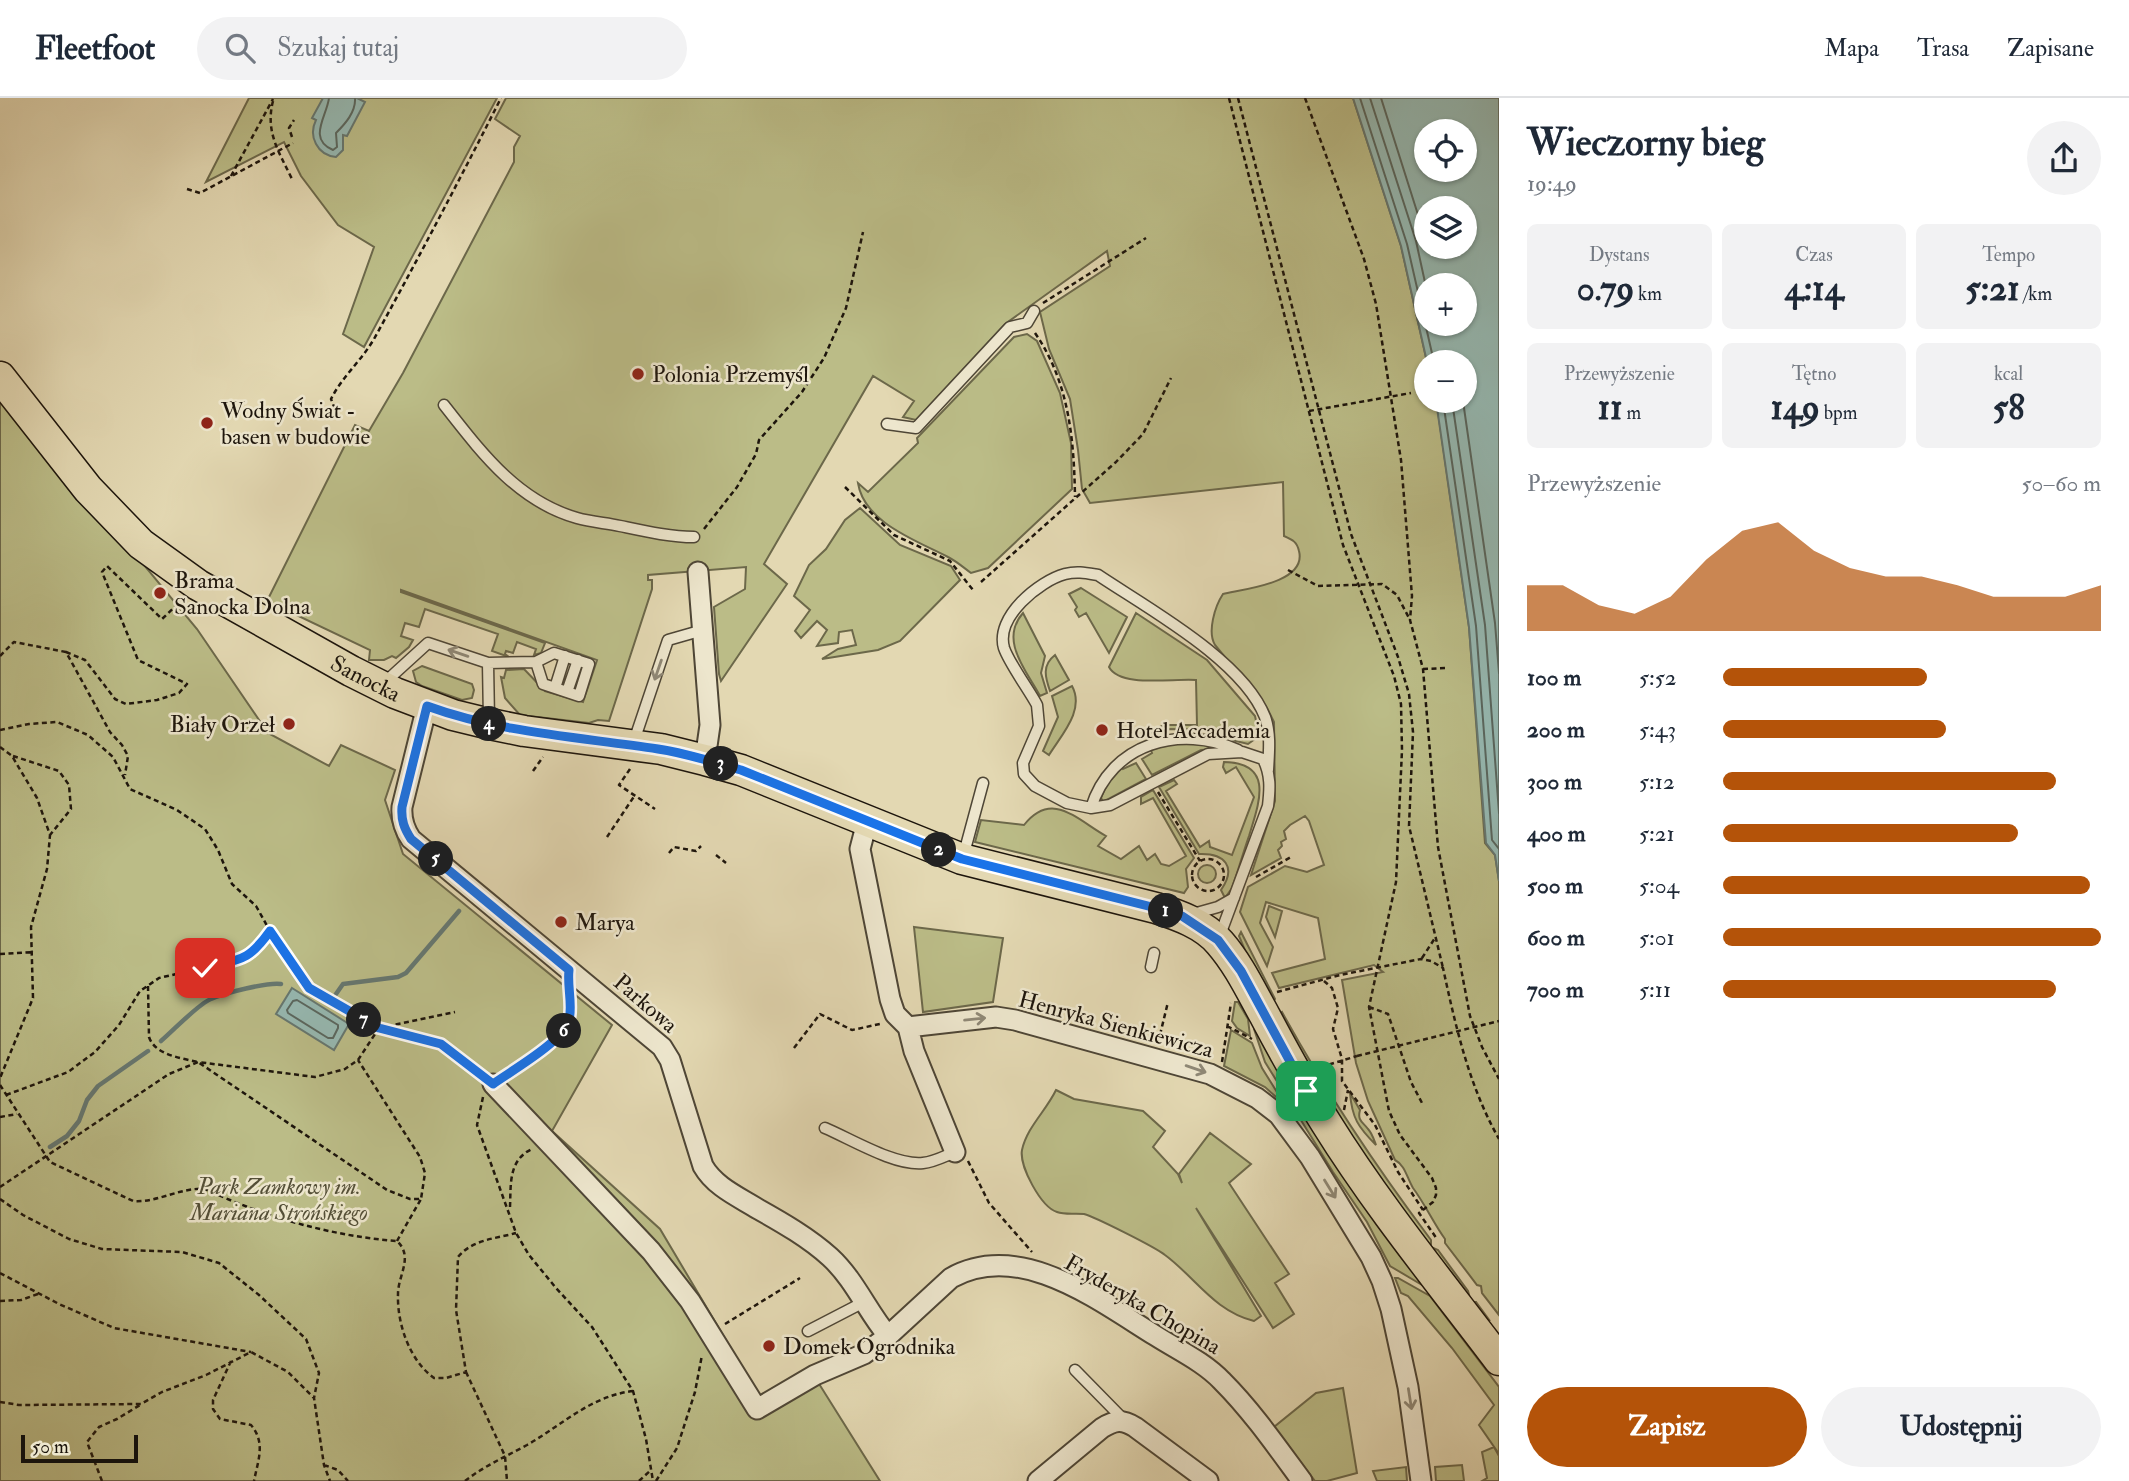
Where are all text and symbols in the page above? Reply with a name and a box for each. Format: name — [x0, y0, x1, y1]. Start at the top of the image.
search box — [197, 17, 687, 80]
text: Fleetfoot — [35, 28, 155, 69]
icon: search — [221, 29, 259, 67]
text: Szukaj tutaj — [277, 32, 399, 64]
text: Mapa — [1824, 33, 1879, 64]
text: Trasa — [1917, 33, 1969, 64]
text: Zapisane — [2007, 33, 2094, 64]
map controls — [1414, 119, 1477, 413]
button: locate — [1414, 119, 1477, 182]
text: Wieczorny bieg — [1527, 119, 1765, 167]
button: share — [2027, 121, 2101, 195]
text: 19:49 — [1527, 169, 1577, 198]
button: layers — [1414, 196, 1477, 259]
text: Dystans — [1589, 243, 1650, 267]
text: Czas — [1795, 243, 1833, 267]
text: Tempo — [1982, 243, 2035, 267]
text: 0.79 — [1577, 267, 1634, 311]
text: 4:14 — [1785, 267, 1843, 311]
text: 5:21 — [1965, 267, 2019, 311]
button: + — [1414, 273, 1477, 336]
text: km — [1634, 282, 1662, 306]
text: /km — [2019, 282, 2052, 306]
button: − — [1414, 350, 1477, 413]
place label: Polonia Przemyśl — [652, 360, 809, 389]
text: Przewyższenie — [1564, 362, 1675, 386]
text: Tętno — [1792, 362, 1836, 386]
text: kcal — [1994, 362, 2023, 386]
marker: Polonia Przemyśl — [630, 366, 646, 382]
text: 11 — [1597, 386, 1622, 430]
text: 149 — [1771, 386, 1820, 430]
text: 58 — [1993, 386, 2025, 430]
place label: Wodny Świat - basen w budowie — [220, 396, 371, 451]
text: m — [1622, 401, 1641, 425]
text: bpm — [1820, 401, 1857, 425]
marker: Wodny Świat - basen w budowie — [199, 415, 215, 431]
text: Przewyższenie — [1527, 469, 1661, 498]
text: 50–60 m — [2022, 469, 2101, 498]
place label: Brama Sanocka Dolna — [174, 566, 311, 621]
marker: Brama Sanocka Dolna — [152, 585, 168, 601]
one-way arrow — [447, 646, 469, 658]
street label: Sanocka — [325, 649, 406, 709]
one-way arrow — [651, 659, 663, 681]
text: 100 m — [1527, 663, 1581, 692]
text: 5:52 — [1639, 663, 1676, 692]
pin: 4 — [472, 706, 506, 742]
place label: Biały Orzeł — [170, 710, 275, 739]
text: 4 — [483, 711, 494, 735]
text: 200 m — [1527, 715, 1585, 744]
text: 5:43 — [1639, 715, 1676, 744]
marker: Biały Orzeł — [281, 716, 297, 732]
place label: Hotel Accademia — [1116, 716, 1271, 745]
marker: Hotel Accademia — [1094, 722, 1110, 738]
pin: 3 — [704, 746, 738, 782]
text: 3 — [717, 751, 724, 775]
text: 300 m — [1527, 767, 1582, 796]
text: 5:12 — [1639, 767, 1675, 796]
text: 400 m — [1527, 819, 1586, 848]
text: 5:21 — [1639, 819, 1675, 848]
pin: 2 — [922, 832, 956, 868]
text: 2 — [934, 837, 943, 861]
pin: 5 — [418, 842, 453, 876]
text: 5 — [431, 846, 440, 870]
text: 500 m — [1527, 871, 1583, 900]
text: 5:04 — [1639, 871, 1679, 900]
pin: 1 — [1148, 894, 1184, 928]
text: 1 — [1162, 898, 1169, 922]
place label: Marya — [575, 908, 635, 937]
marker: Marya — [553, 914, 569, 930]
text: 600 m — [1527, 923, 1585, 952]
text: 5:01 — [1639, 923, 1675, 952]
pin — [175, 938, 235, 998]
icon: check — [186, 949, 224, 987]
street label: Parkowa — [607, 968, 684, 1040]
text: 700 m — [1527, 975, 1584, 1004]
text: 5:11 — [1639, 975, 1671, 1004]
street label: Henryka Sienkiewicza — [1015, 984, 1217, 1065]
pin: 7 — [346, 1002, 382, 1038]
text: 7 — [359, 1007, 368, 1031]
one-way arrow — [964, 1012, 986, 1025]
pin: 6 — [546, 1014, 582, 1048]
text: 6 — [559, 1018, 568, 1042]
pin — [1276, 1061, 1336, 1121]
one-way arrow — [1185, 1063, 1207, 1076]
icon: arrive — [1287, 1072, 1325, 1110]
park label: Park Zamkowy im. Mariana Strońskiego — [188, 1172, 368, 1227]
one-way arrow — [1323, 1179, 1337, 1199]
street label: Fryderyka Chopina — [1059, 1248, 1227, 1362]
place label: Domek Ogrodnika — [783, 1332, 956, 1361]
marker: Domek Ogrodnika — [761, 1338, 777, 1354]
one-way arrow — [1404, 1387, 1417, 1410]
button: Zapisz — [1527, 1387, 1807, 1467]
button: Udostępnij — [1821, 1387, 2101, 1467]
scale bar — [21, 1432, 138, 1464]
text: 50 m — [32, 1435, 69, 1459]

